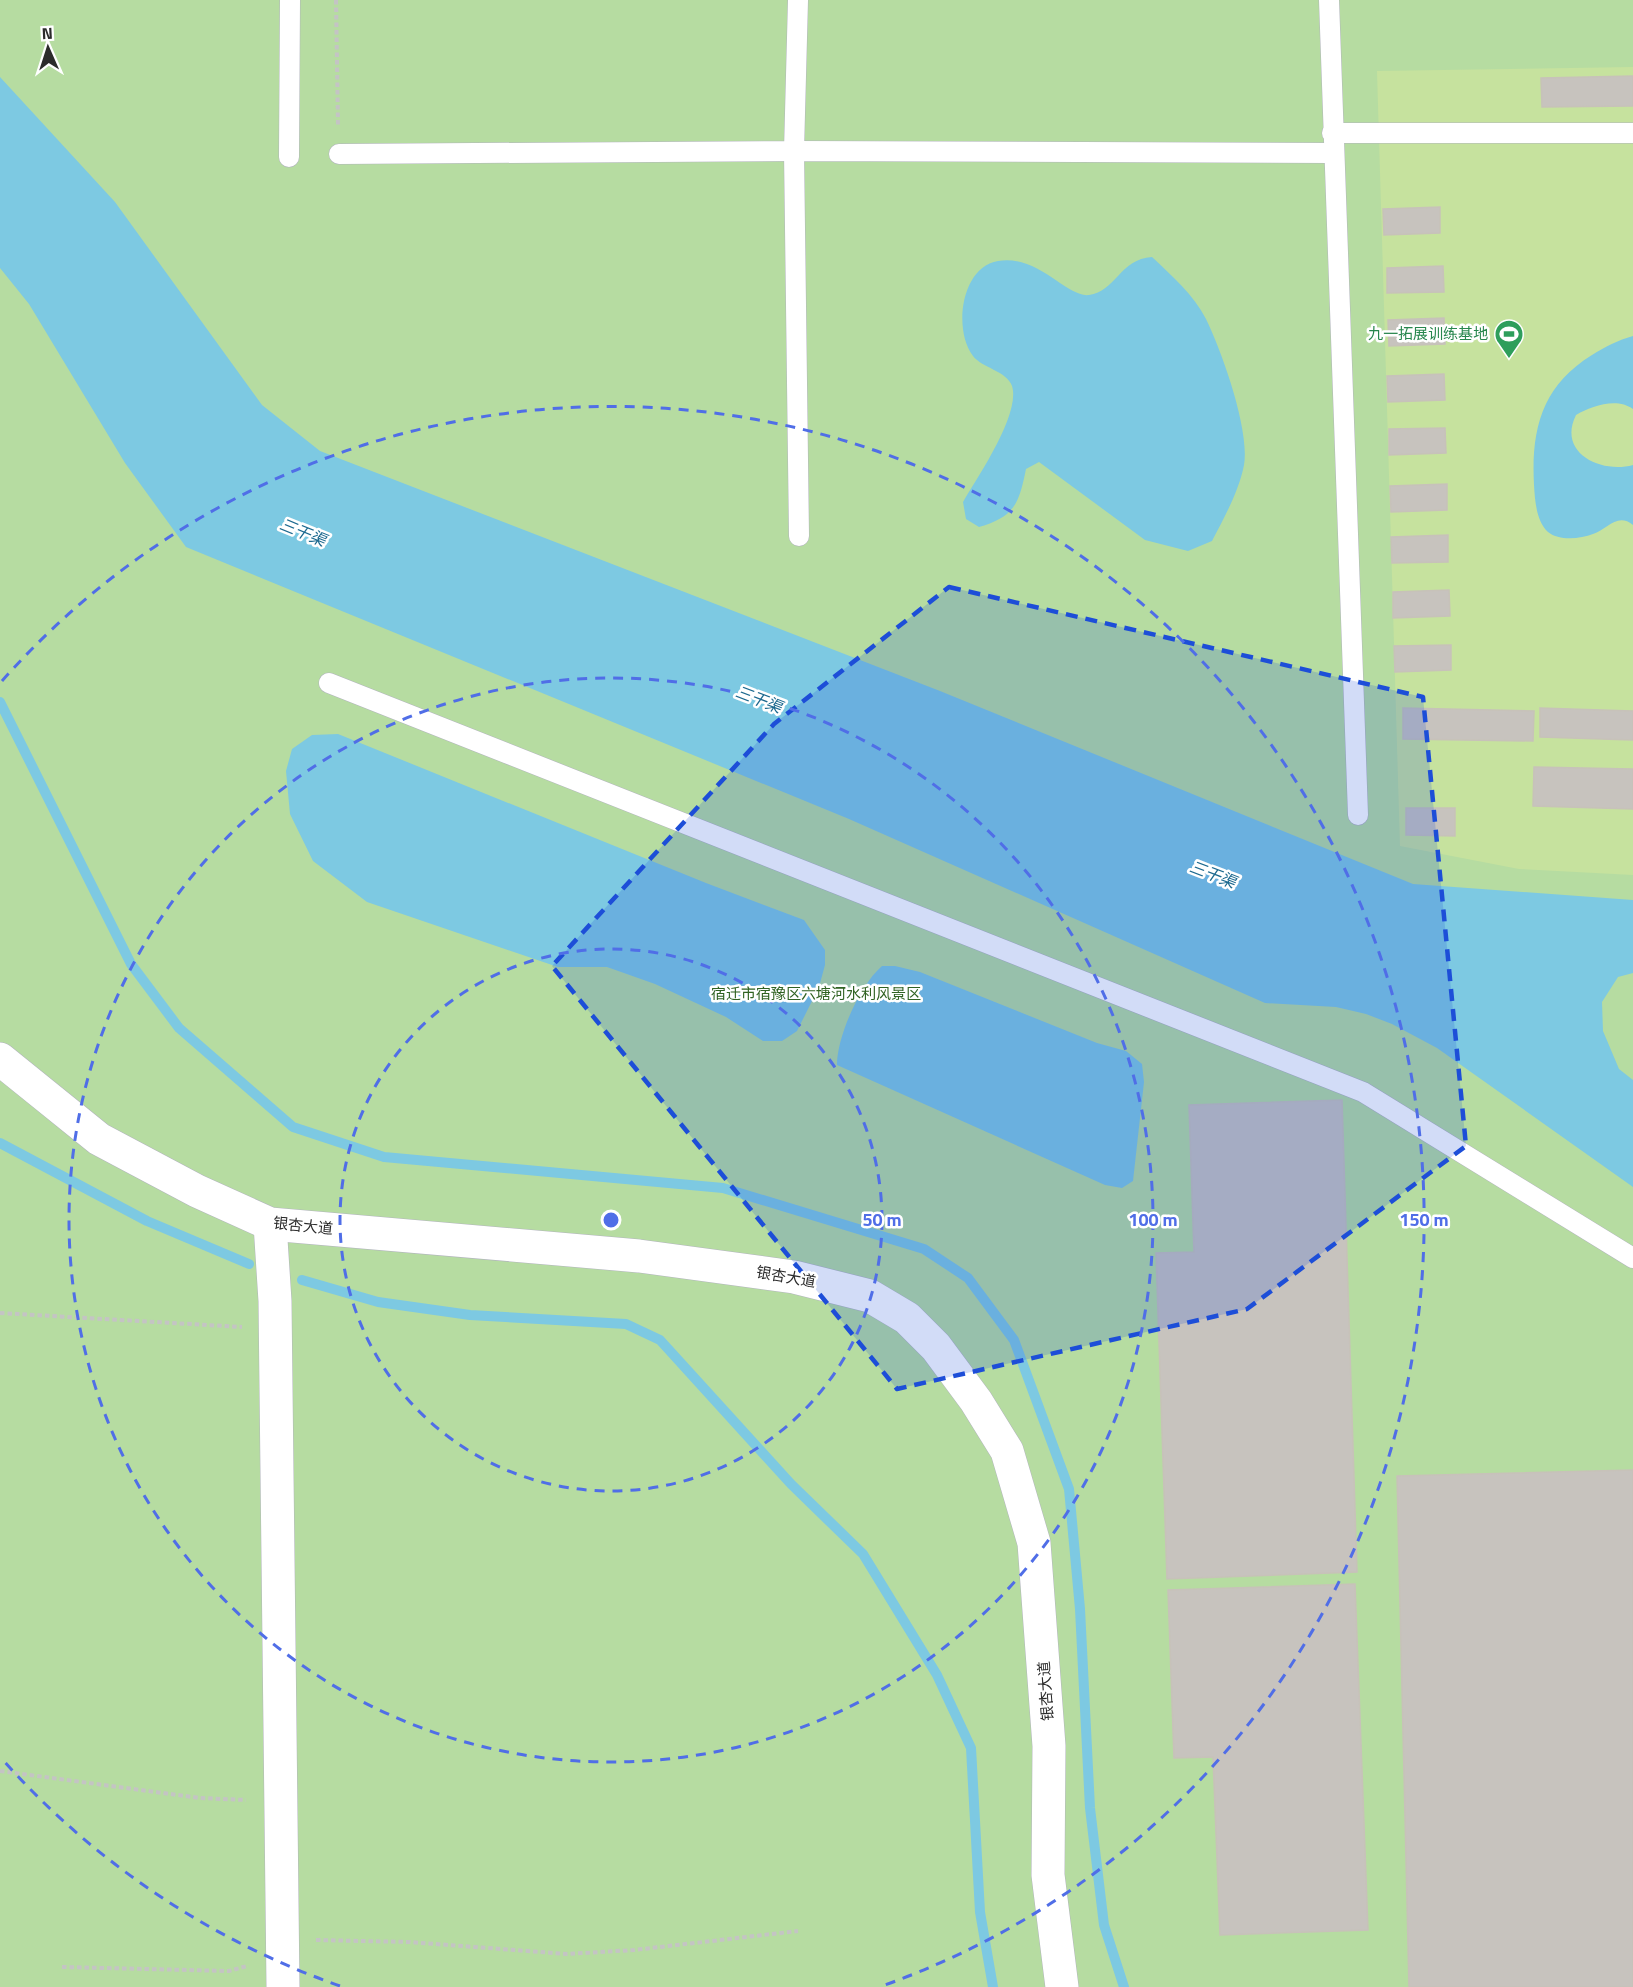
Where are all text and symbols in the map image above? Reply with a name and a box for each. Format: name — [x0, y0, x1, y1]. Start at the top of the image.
north arrow — [18, 18, 78, 78]
text: N — [41, 21, 53, 45]
sports icon: 九一拓展训练基地 — [1493, 318, 1525, 360]
place label: 九一拓展训练基地 — [1368, 322, 1488, 345]
water label: 三干渠 — [276, 512, 332, 553]
water label: 三干渠 — [732, 679, 788, 720]
water label: 三干渠 — [1186, 854, 1242, 895]
park label: 宿迁市宿豫区六塘河水利风景区 — [711, 982, 921, 1005]
text: 50 m — [862, 1206, 902, 1233]
text: 100 m — [1128, 1206, 1178, 1233]
text: 150 m — [1399, 1206, 1449, 1233]
centre of rings — [601, 1210, 621, 1230]
street label: 银杏大道 — [272, 1211, 334, 1240]
street label: 银杏大道 — [755, 1260, 818, 1293]
street label: 银杏大道 — [1032, 1660, 1059, 1722]

